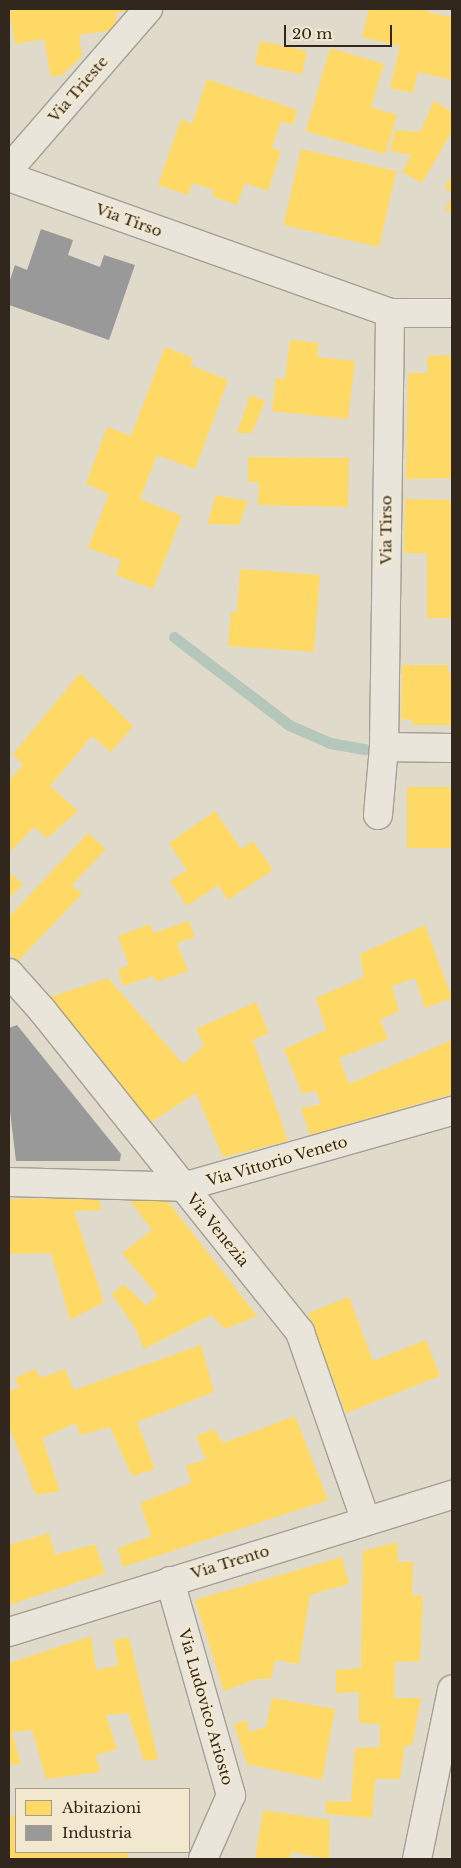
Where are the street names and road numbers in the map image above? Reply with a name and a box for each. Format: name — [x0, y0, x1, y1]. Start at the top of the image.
street label: Via Trieste — [44, 52, 112, 126]
street label: Via Tirso — [93, 200, 165, 240]
street label: Via Tirso — [377, 495, 395, 565]
street label: Via Vittorio Veneto — [204, 1132, 350, 1190]
street label: Via Venezia — [183, 1190, 253, 1270]
street label: Via Trento — [188, 1541, 272, 1583]
street label: Via Ludovico Ariosto — [175, 1627, 237, 1787]

